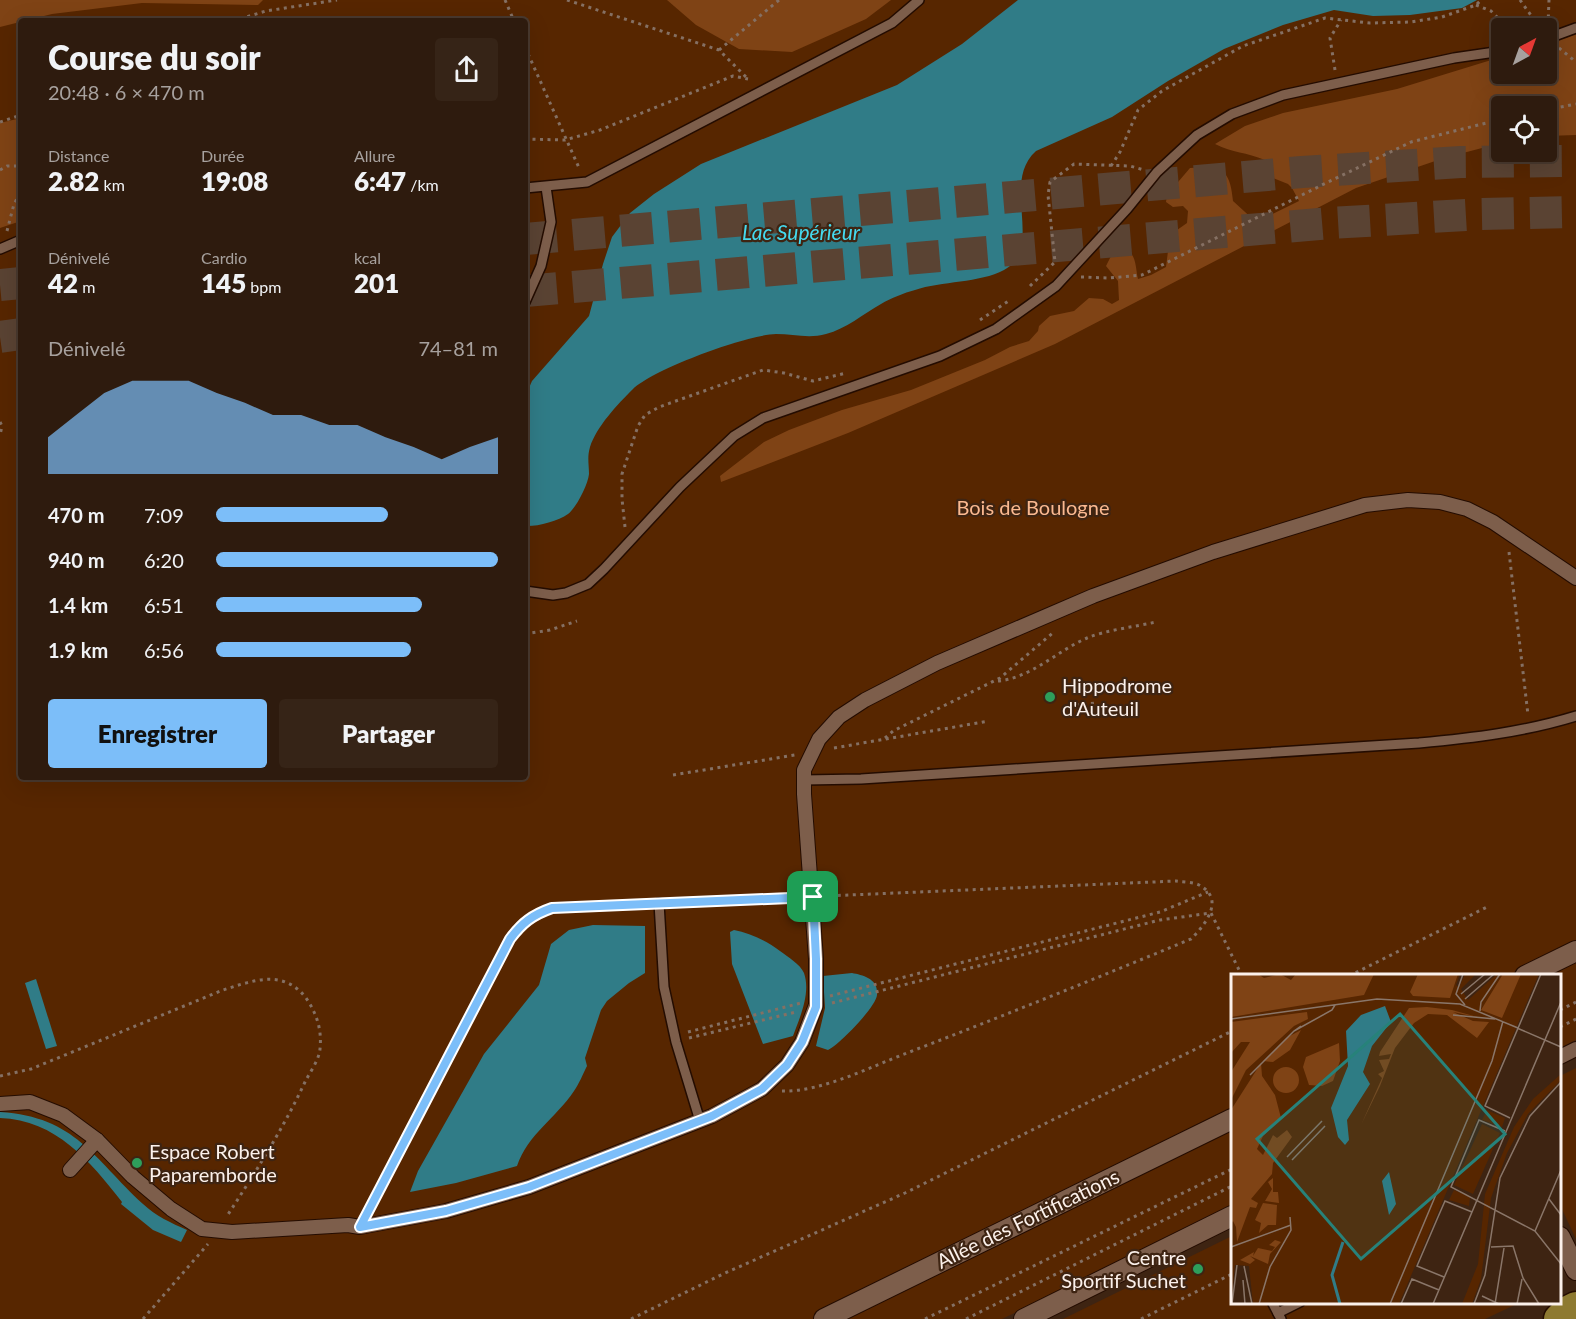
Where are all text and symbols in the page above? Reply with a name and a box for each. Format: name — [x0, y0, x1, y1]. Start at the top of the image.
north arrow — [1491, 18, 1557, 84]
map controls — [1491, 18, 1557, 162]
text: Course du soir — [48, 37, 261, 77]
button: share — [435, 38, 498, 101]
text: 20:48 · 6 × 470 m — [48, 80, 205, 104]
button: locate — [1491, 96, 1557, 162]
text: Distance — [48, 146, 109, 165]
text: Durée — [201, 146, 244, 165]
text: Allure — [354, 146, 395, 165]
text: 2.82 — [48, 165, 99, 197]
text: 19:08 — [201, 165, 268, 197]
text: 6:47 — [354, 165, 406, 197]
text: km — [99, 175, 125, 194]
text: /km — [406, 175, 439, 194]
water label: Lac Supérieur — [742, 219, 861, 244]
text: Dénivelé — [48, 248, 110, 267]
text: Cardio — [201, 248, 247, 267]
text: kcal — [354, 248, 381, 267]
text: 42 — [48, 267, 78, 299]
text: 145 — [201, 267, 246, 299]
text: 201 — [354, 267, 399, 299]
text: m — [78, 277, 95, 296]
text: bpm — [246, 277, 281, 296]
text: Dénivelé — [48, 336, 125, 360]
text: 74–81 m — [418, 336, 498, 360]
park label: Bois de Boulogne — [957, 495, 1109, 519]
text: 470 m — [48, 503, 104, 527]
text: 7:09 — [144, 503, 184, 527]
text: 940 m — [48, 548, 104, 572]
text: 6:20 — [144, 548, 184, 572]
text: 1.4 km — [48, 593, 108, 617]
text: 6:51 — [144, 593, 184, 617]
text: 1.9 km — [48, 638, 108, 662]
text: 6:56 — [144, 638, 184, 662]
place label: Hippodrome d'Auteuil — [1062, 673, 1172, 720]
marker: Hippodrome d'Auteuil — [1043, 690, 1057, 704]
button: Enregistrer — [48, 699, 267, 768]
button: Partager — [279, 699, 498, 768]
pin — [787, 871, 838, 922]
icon: arrive — [796, 880, 829, 913]
inset map — [1231, 974, 1561, 1304]
place label: Espace Robert Paparemborde — [149, 1139, 277, 1186]
marker: Espace Robert Paparemborde — [130, 1156, 144, 1170]
street label: Allée des Fortifications — [932, 1163, 1123, 1273]
place label: Centre Sportif Suchet — [1061, 1245, 1186, 1292]
marker: Centre Sportif Suchet — [1191, 1262, 1205, 1276]

